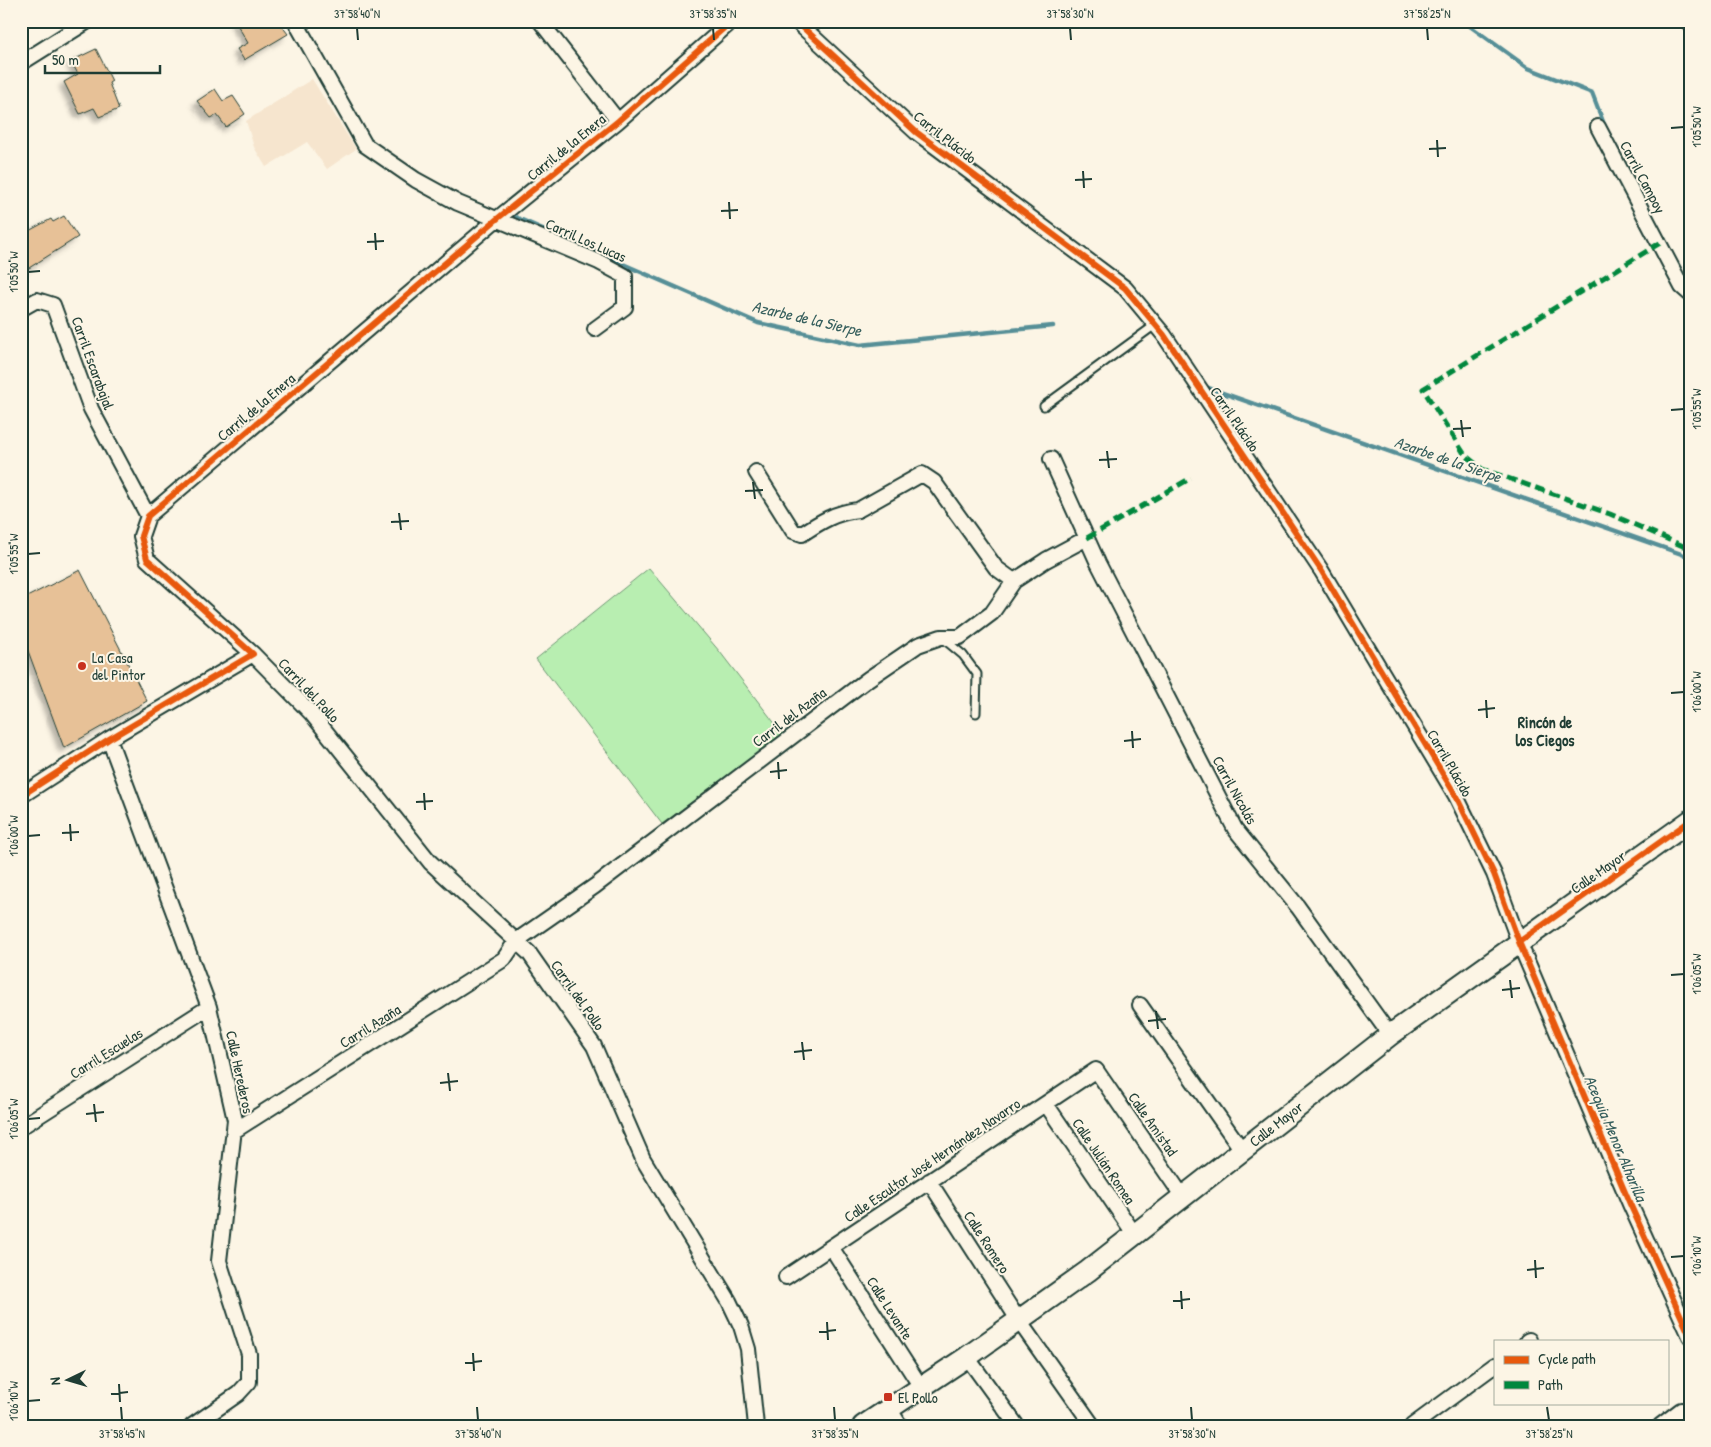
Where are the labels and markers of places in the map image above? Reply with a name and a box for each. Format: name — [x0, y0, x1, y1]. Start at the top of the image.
place label: La Casa del Pintor — [92, 647, 146, 685]
marker: La Casa del Pintor — [76, 660, 88, 672]
place label: El Pollo — [898, 1387, 938, 1408]
marker: El Pollo — [882, 1391, 894, 1403]

